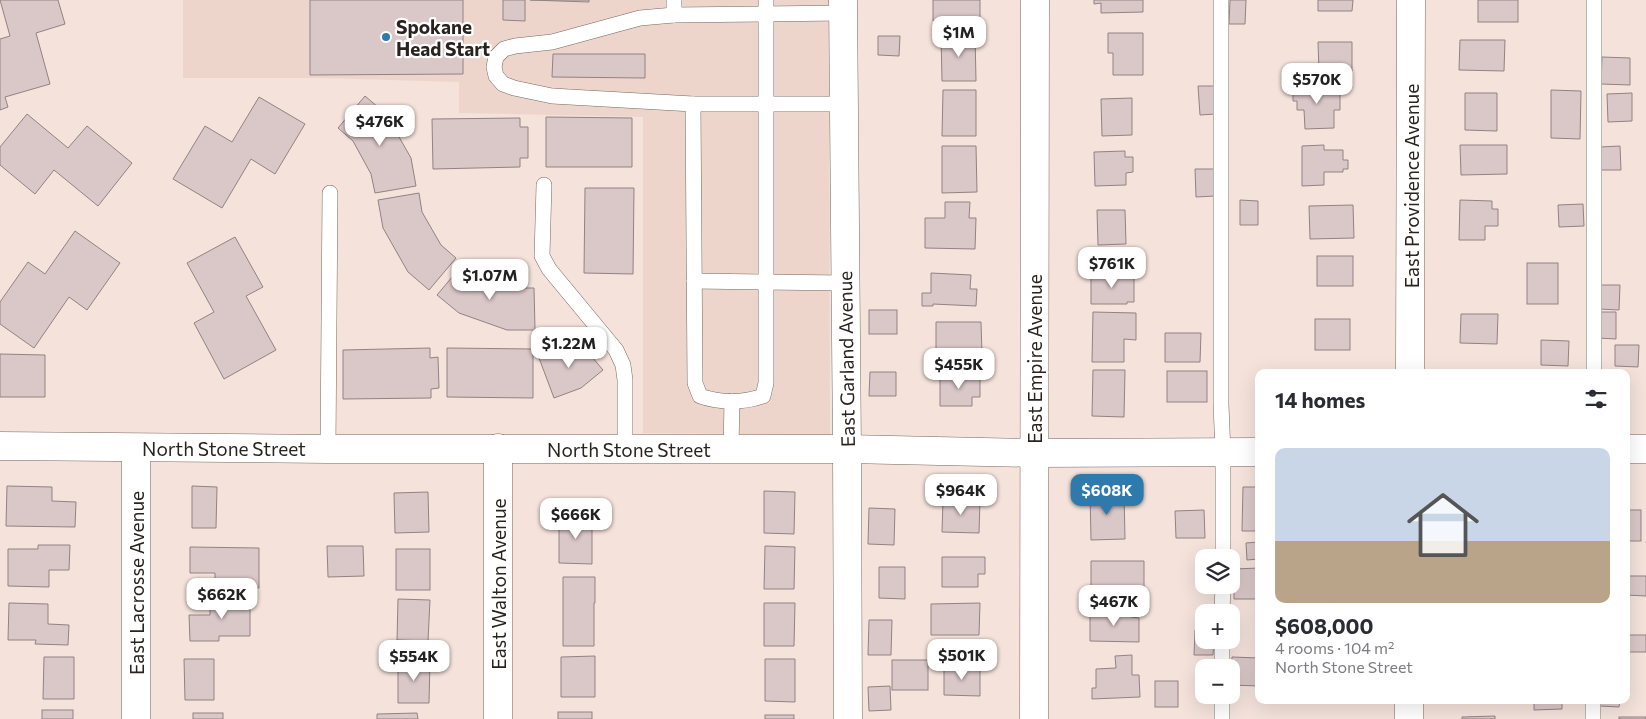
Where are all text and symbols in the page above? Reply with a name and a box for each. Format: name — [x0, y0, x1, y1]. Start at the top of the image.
place label: Spokane Head Start — [396, 15, 490, 60]
pin: $1M — [935, 15, 983, 58]
text: $1M — [943, 22, 975, 41]
marker: Spokane Head Start — [380, 31, 392, 43]
pin: $570K — [1282, 62, 1352, 105]
text: $570K — [1292, 69, 1342, 88]
street label: East Providence Avenue — [1400, 84, 1423, 288]
pin: $476K — [345, 104, 415, 147]
text: $476K — [356, 111, 404, 130]
pin: $761K — [1077, 246, 1147, 289]
text: $761K — [1089, 253, 1135, 272]
pin: $1.07M — [449, 258, 531, 301]
text: $1.07M — [462, 265, 518, 284]
street label: East Garland Avenue — [833, 271, 859, 447]
street label: East Empire Avenue — [1023, 274, 1046, 444]
pin: $1.22M — [528, 326, 610, 369]
text: $1.22M — [542, 333, 596, 352]
pin: $455K — [924, 348, 994, 390]
text: $455K — [935, 354, 983, 373]
icon: filters — [1582, 385, 1610, 413]
text: 14 homes — [1275, 387, 1365, 412]
street label: North Stone Street — [142, 437, 306, 460]
street label: North Stone Street — [547, 438, 711, 461]
pin: $964K — [926, 474, 996, 516]
pin: $608K — [1072, 474, 1142, 516]
text: $964K — [936, 480, 986, 499]
text: $608K — [1082, 480, 1132, 499]
icon: home — [1398, 480, 1488, 570]
street label: East Lacrosse Avenue — [125, 491, 148, 675]
street label: East Walton Avenue — [487, 498, 510, 670]
pin: $666K — [541, 498, 611, 540]
text: $666K — [551, 504, 601, 523]
map controls — [1195, 549, 1240, 704]
button: layers — [1195, 549, 1240, 594]
pin: $662K — [187, 578, 257, 620]
text: $662K — [197, 584, 247, 603]
pin: $467K — [1079, 584, 1149, 627]
text: $467K — [1090, 591, 1138, 610]
button: + — [1195, 604, 1240, 649]
text: $608,000 — [1275, 613, 1374, 638]
pin: $501K — [927, 638, 997, 681]
text: 4 rooms · 104 m² — [1275, 638, 1394, 657]
pin: $554K — [379, 640, 449, 682]
text: $501K — [938, 645, 986, 664]
text: $554K — [390, 646, 438, 665]
text: North Stone Street — [1275, 657, 1413, 676]
button: − — [1195, 659, 1240, 704]

